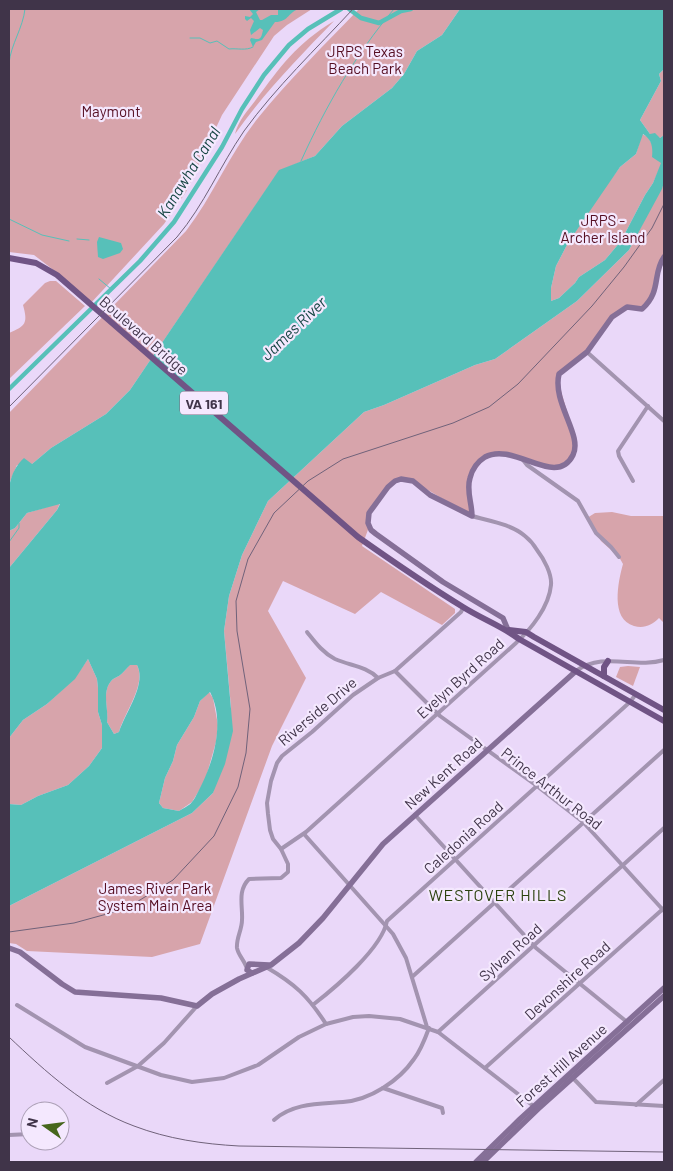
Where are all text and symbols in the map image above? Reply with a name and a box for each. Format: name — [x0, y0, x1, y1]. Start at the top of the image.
park label: JRPS Texas Beach Park — [327, 42, 403, 77]
park label: Maymont — [81, 102, 141, 120]
water label: Kanawha Canal — [152, 123, 224, 221]
park label: JRPS - Archer Island — [560, 211, 646, 246]
water label: James River — [256, 291, 331, 364]
street label: Boulevard Bridge — [96, 292, 192, 378]
road number: VA 161 — [180, 392, 228, 414]
street label: Evelyn Byrd Road — [413, 634, 507, 722]
street label: Riverside Drive — [274, 673, 360, 749]
street label: New Kent Road — [400, 733, 486, 813]
street label: Prince Arthur Road — [498, 743, 606, 833]
street label: Caledonia Road — [420, 797, 506, 877]
park label: James River Park System Main Area — [98, 879, 212, 914]
district label: WESTOVER HILLS — [429, 885, 567, 904]
street label: Sylvan Road — [475, 919, 545, 985]
street label: Devonshire Road — [521, 937, 613, 1023]
street label: Forest Hill Avenue — [512, 1019, 610, 1111]
north arrow — [20, 1101, 70, 1151]
text: N — [23, 1116, 41, 1129]

